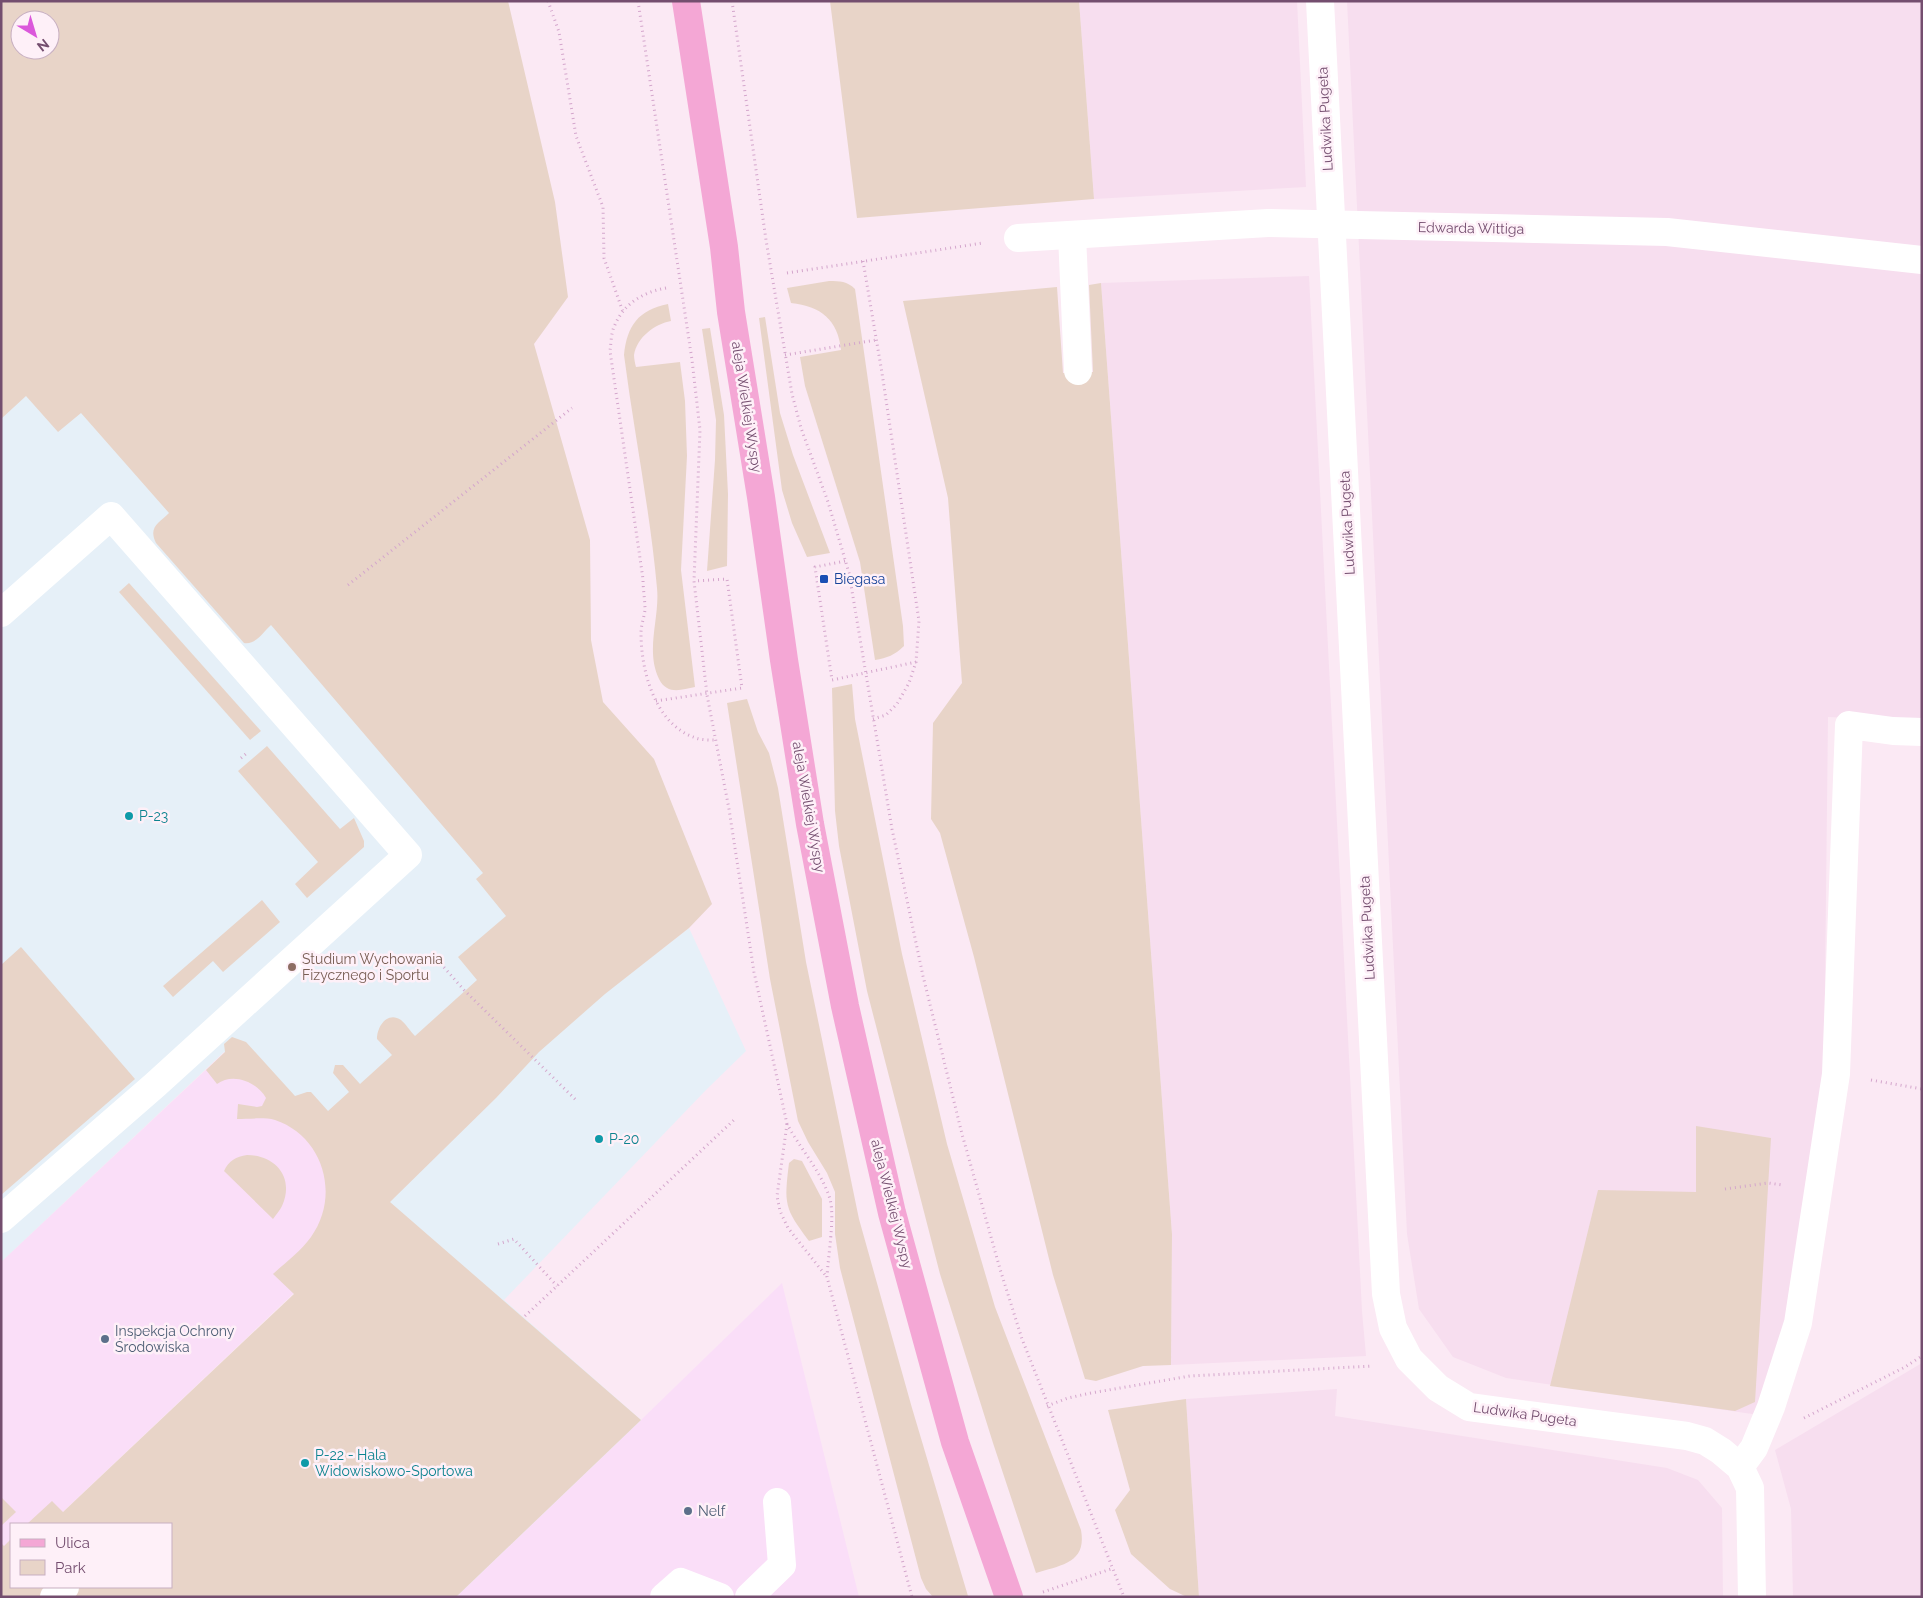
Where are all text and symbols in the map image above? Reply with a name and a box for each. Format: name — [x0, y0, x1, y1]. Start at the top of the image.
north arrow — [10, 10, 60, 60]
text: N — [34, 36, 52, 55]
street label: Ludwika Pugeta — [1314, 66, 1336, 172]
street label: Edwarda Wittiga — [1418, 219, 1524, 237]
street label: aleja Wielkiej Wyspy — [729, 340, 765, 474]
street label: Ludwika Pugeta — [1336, 470, 1358, 576]
place label: Biegasa — [834, 571, 885, 587]
marker: Biegasa — [818, 573, 830, 585]
street label: aleja Wielkiej Wyspy — [790, 740, 828, 874]
place label: P-23 — [139, 808, 168, 824]
marker: P-23 — [123, 810, 135, 822]
street label: Ludwika Pugeta — [1356, 875, 1378, 981]
place label: Studium Wychowania Fizycznego i Sportu — [302, 951, 443, 983]
marker: Studium Wychowania Fizycznego i Sportu — [286, 961, 298, 973]
place label: P-20 — [609, 1131, 639, 1147]
marker: P-20 — [593, 1133, 605, 1145]
street label: aleja Wielkiej Wyspy — [868, 1138, 916, 1271]
place label: Inspekcja Ochrony Środowiska — [115, 1323, 235, 1355]
marker: Inspekcja Ochrony Środowiska — [99, 1333, 111, 1345]
street label: Ludwika Pugeta — [1472, 1399, 1578, 1429]
place label: P-22 - Hala Widowiskowo-Sportowa — [315, 1447, 473, 1479]
marker: P-22 - Hala Widowiskowo-Sportowa — [299, 1457, 311, 1469]
place label: Nelf — [698, 1503, 727, 1519]
marker: Nelf — [682, 1505, 694, 1517]
legend — [10, 1523, 172, 1588]
text: Ulica — [55, 1534, 90, 1552]
text: Park — [55, 1559, 86, 1577]

